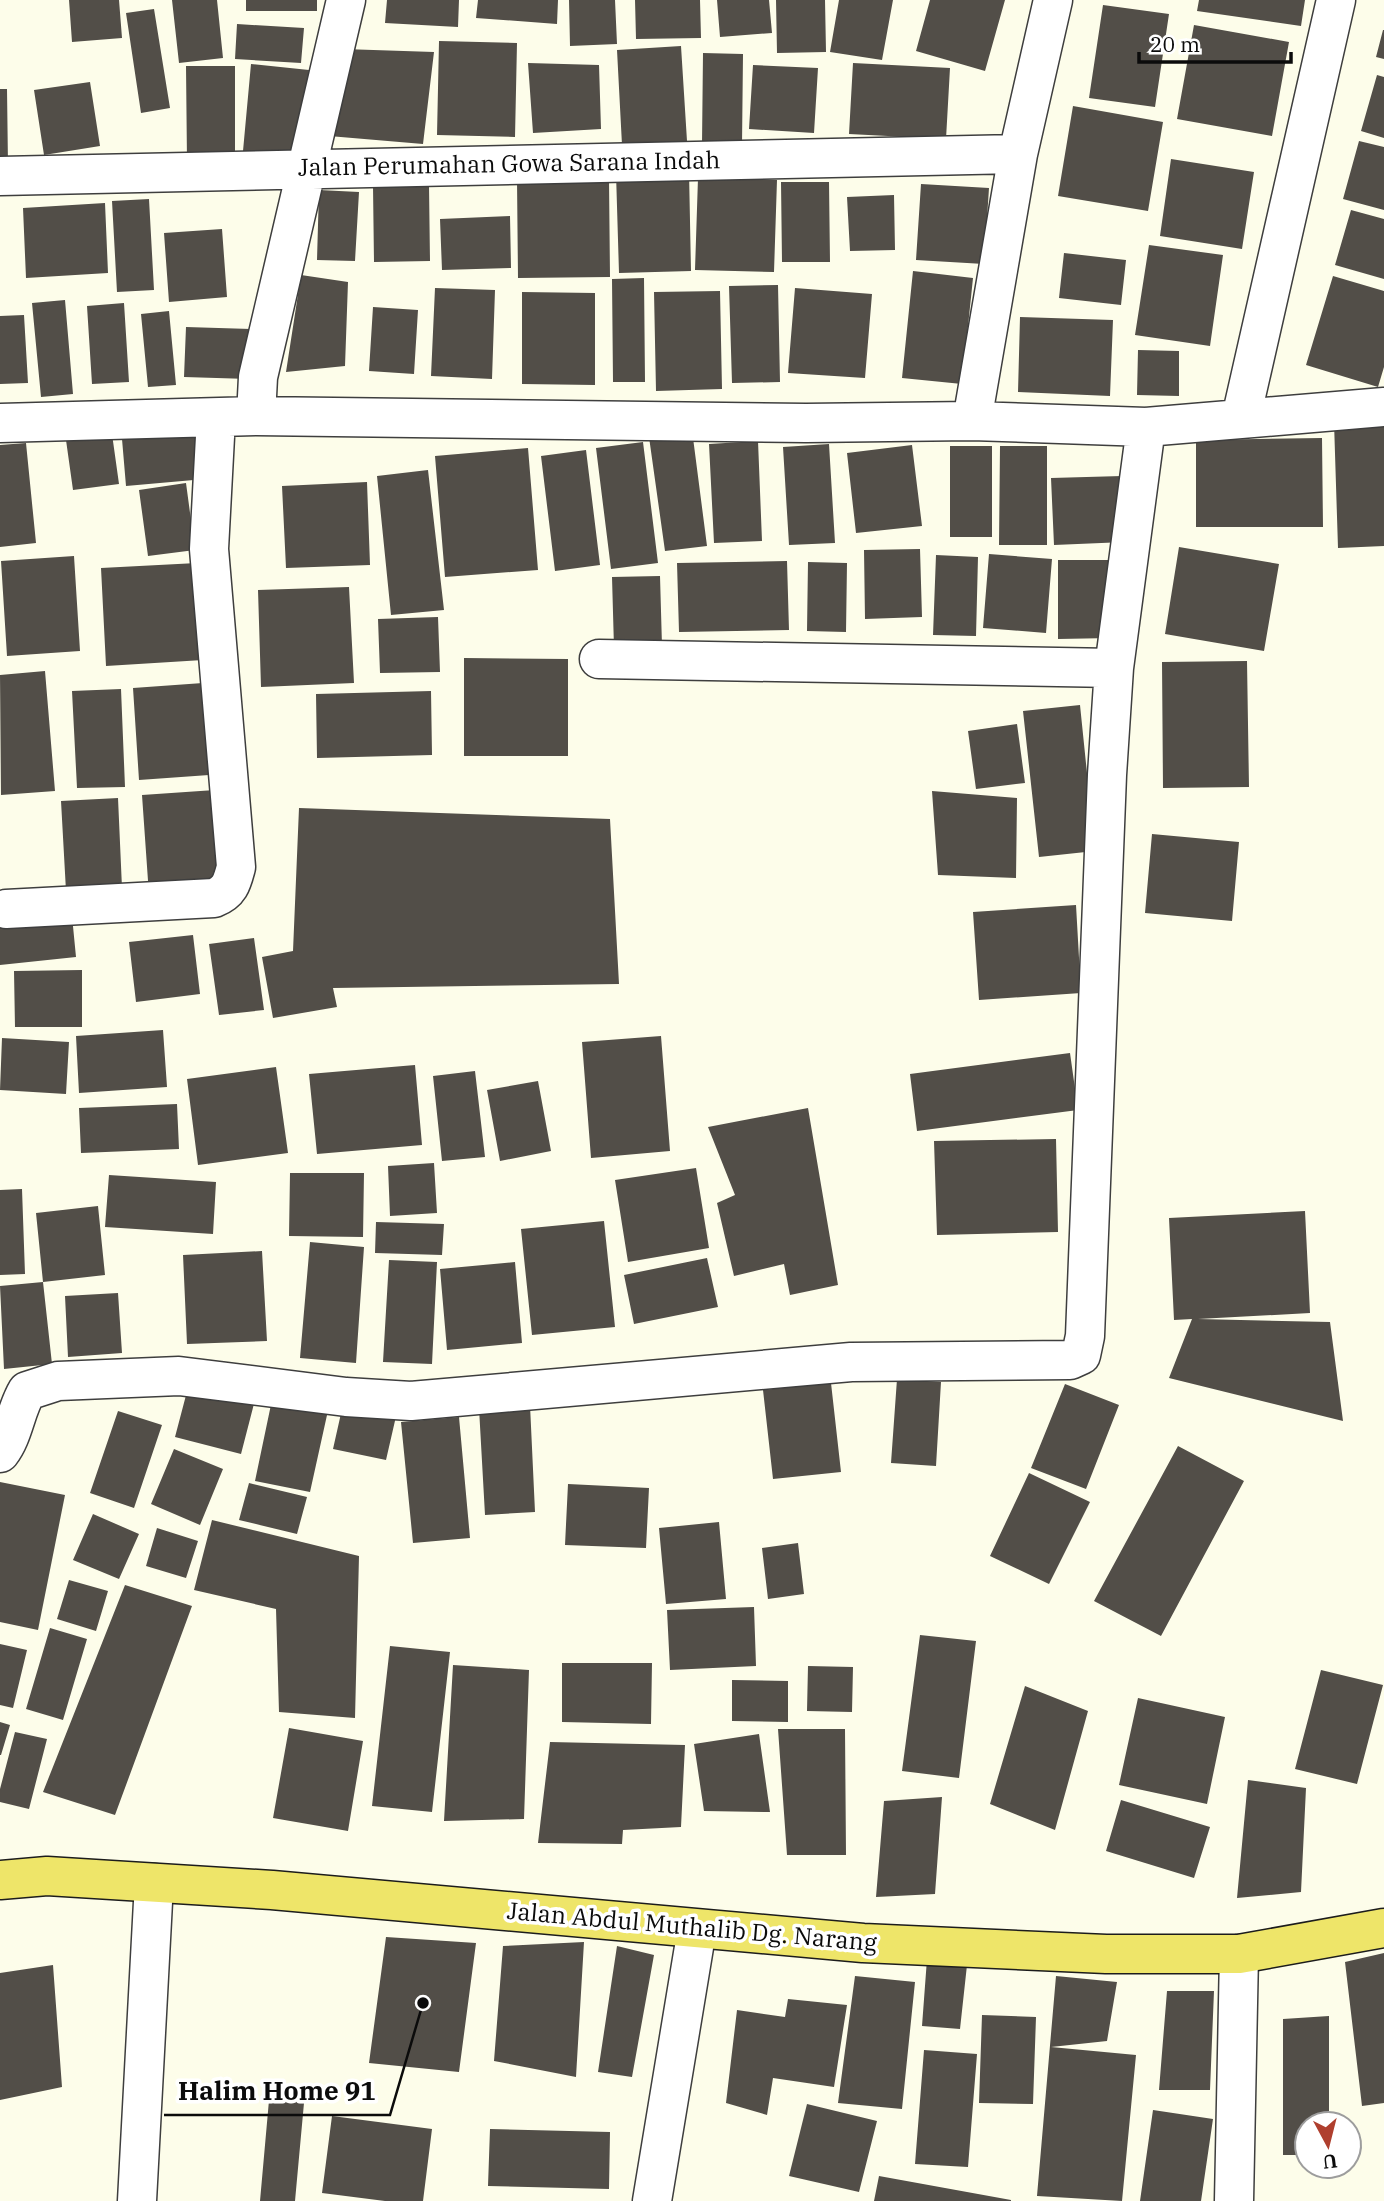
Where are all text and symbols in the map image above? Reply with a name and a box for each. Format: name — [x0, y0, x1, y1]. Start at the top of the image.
scale bar — [1139, 21, 1291, 65]
text: 20 m — [1150, 30, 1200, 58]
street label: Jalan Perumahan Gowa Sarana Indah — [297, 143, 721, 183]
street label: Jalan Abdul Muthalib Dg. Narang — [506, 1894, 879, 1958]
callout: Halim Home 91 — [164, 2068, 390, 2115]
text: Halim Home 91 — [178, 2073, 376, 2107]
north arrow — [1293, 2110, 1363, 2180]
text: U — [1321, 2149, 1339, 2175]

